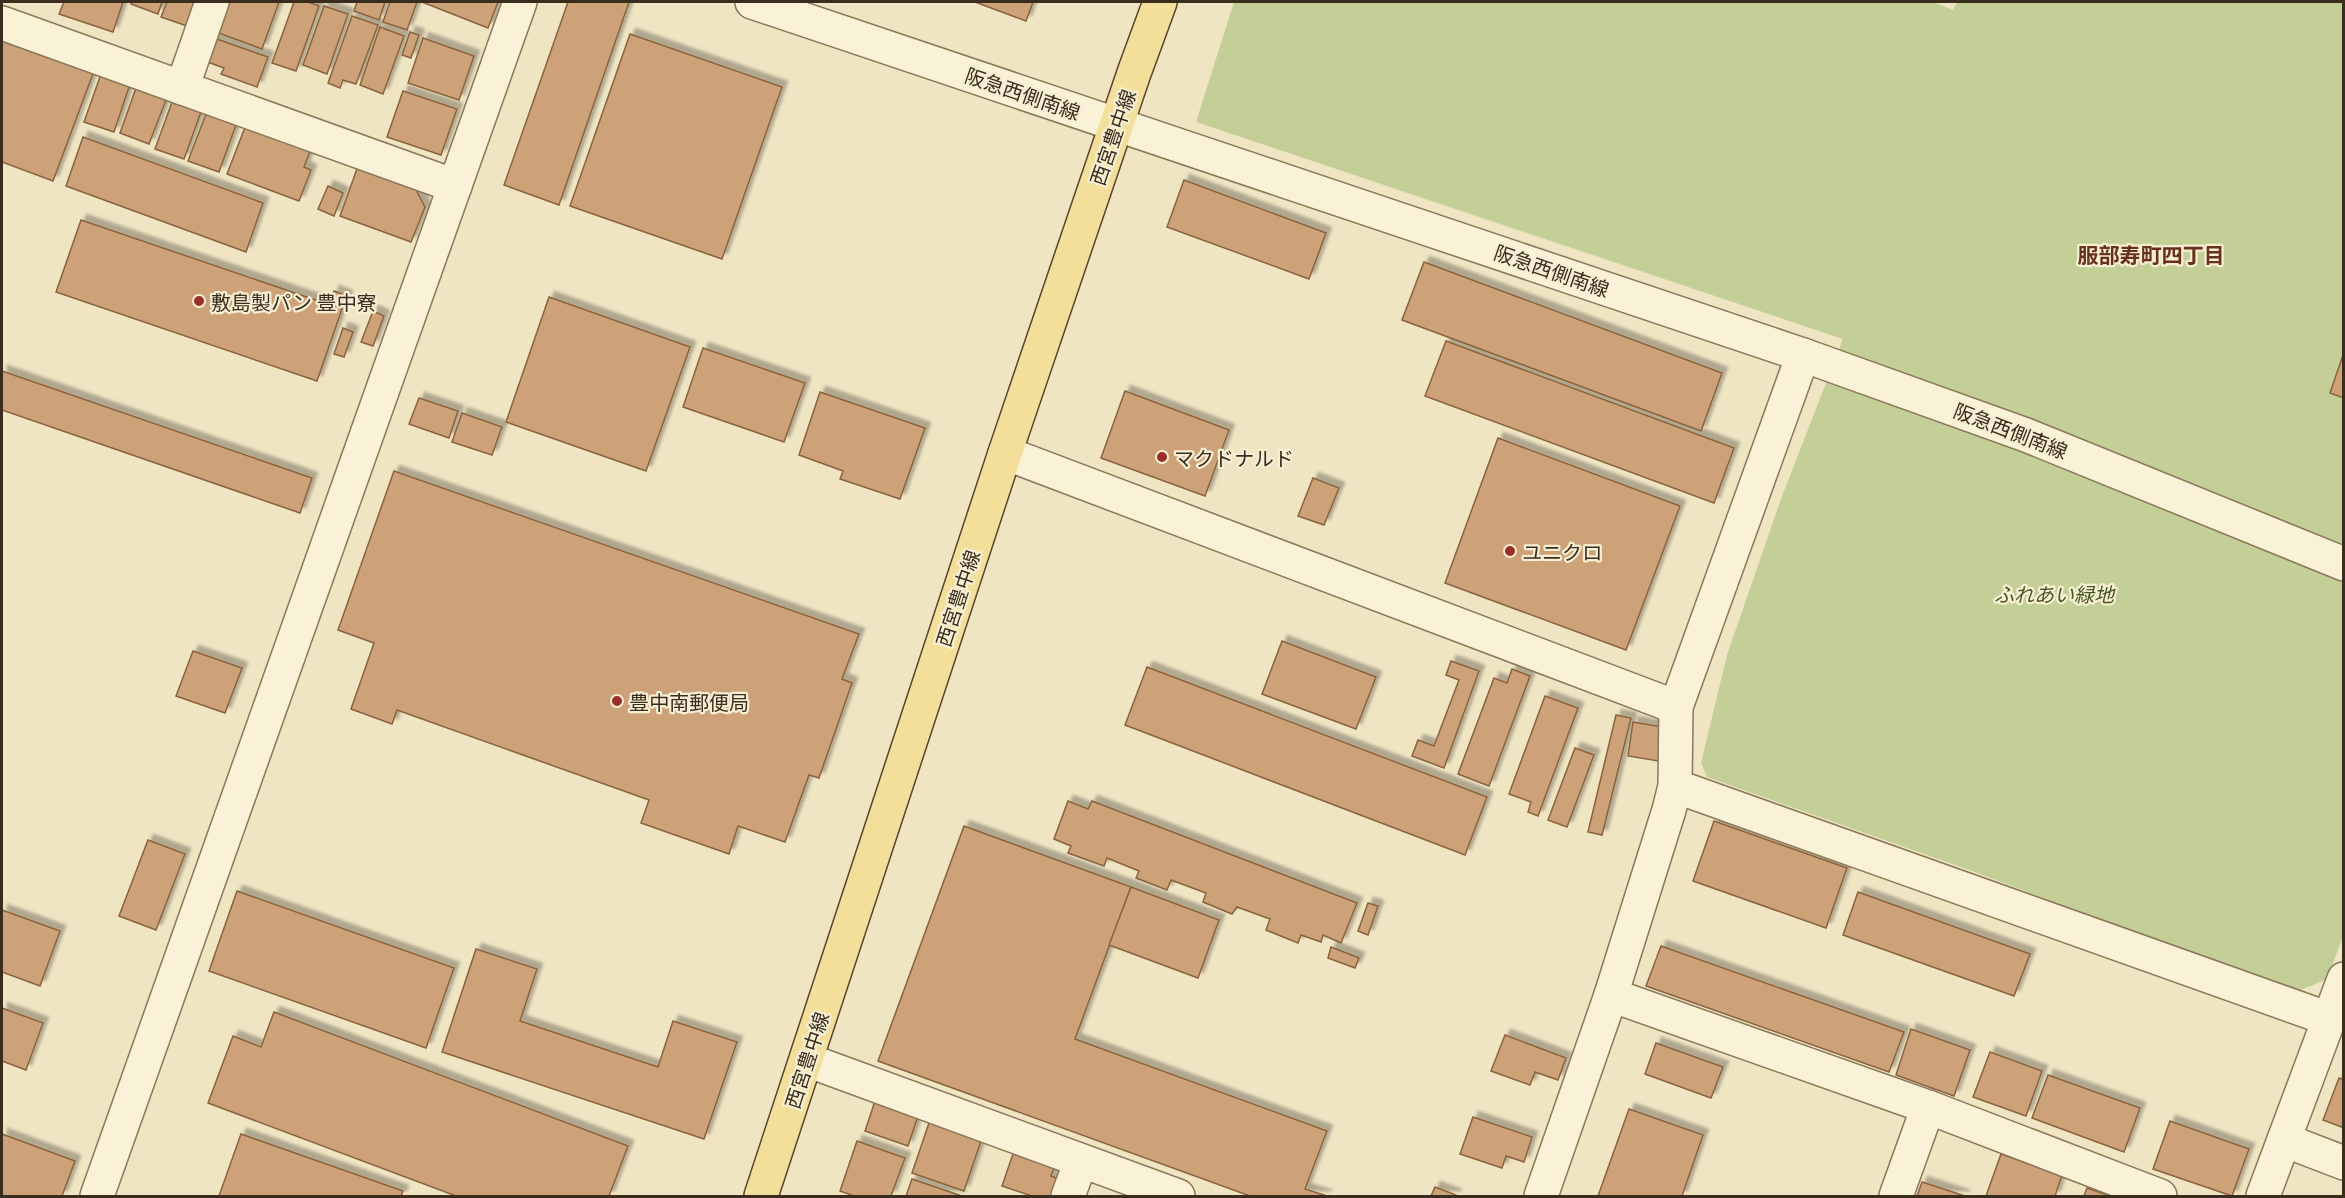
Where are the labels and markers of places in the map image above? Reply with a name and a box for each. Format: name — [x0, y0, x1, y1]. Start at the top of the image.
place label: 敷島製パン 豊中寮 — [211, 287, 376, 316]
marker: 敷島製パン 豊中寮 — [192, 294, 206, 308]
place label: マクドナルド — [1174, 443, 1294, 472]
marker: マクドナルド — [1155, 450, 1169, 464]
place label: ユニクロ — [1522, 537, 1602, 566]
marker: ユニクロ — [1503, 544, 1517, 558]
place label: 豊中南郵便局 — [629, 687, 749, 716]
marker: 豊中南郵便局 — [610, 694, 624, 708]

